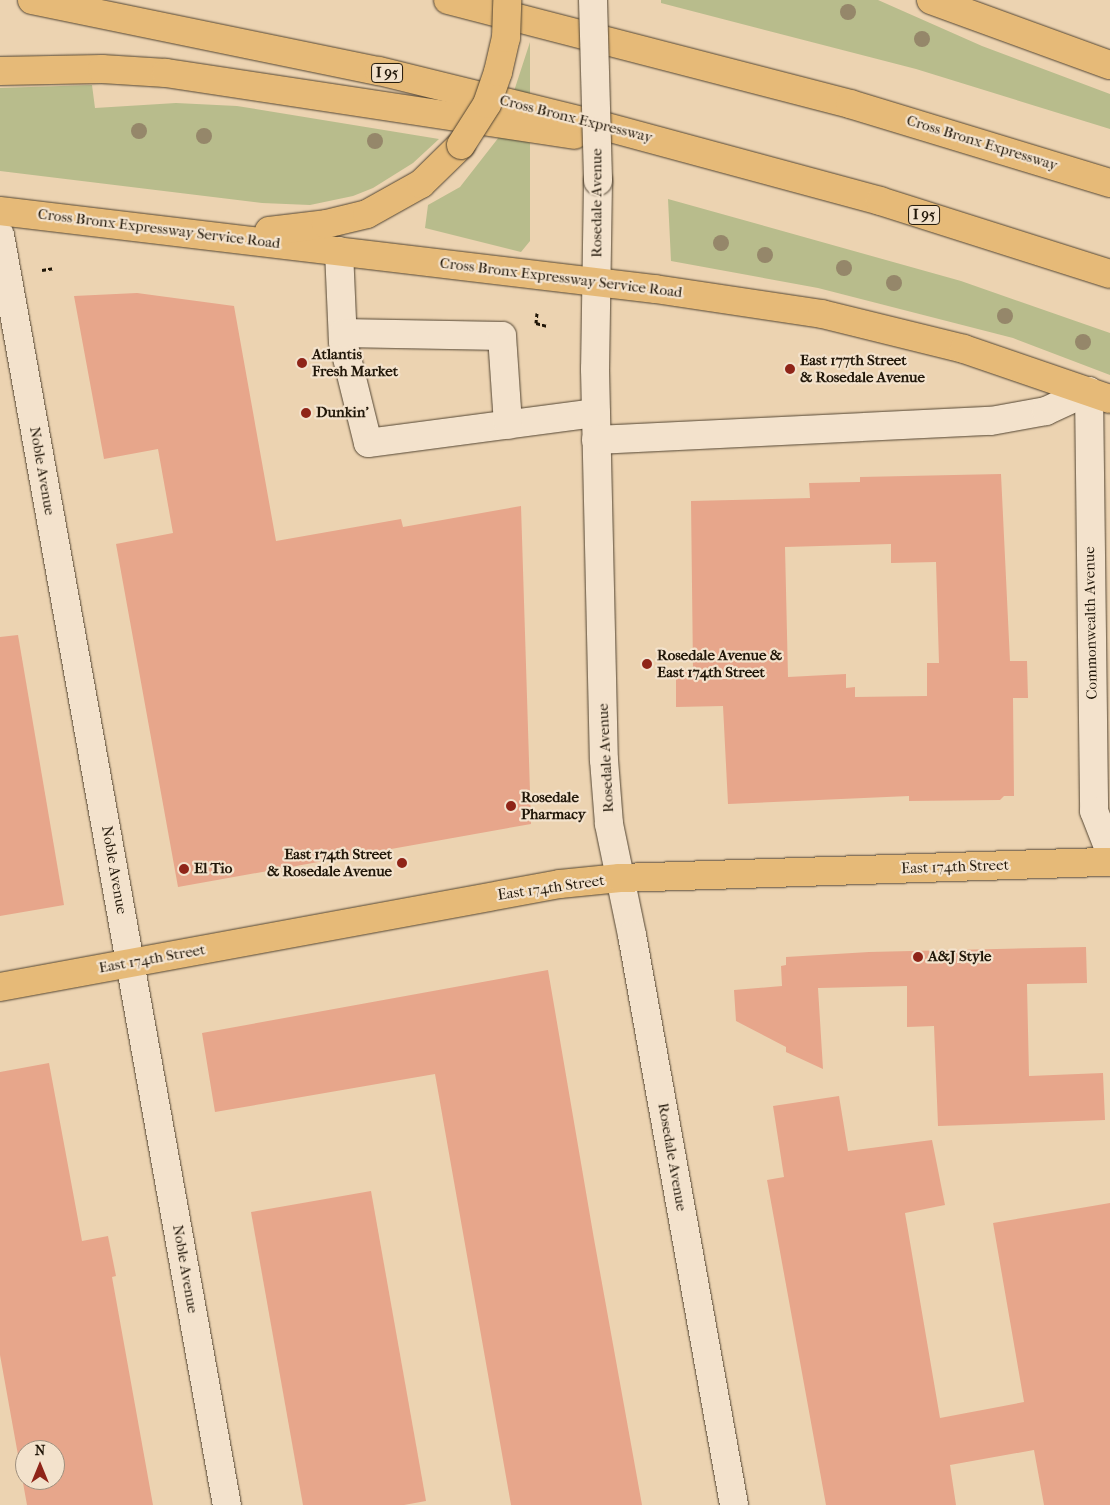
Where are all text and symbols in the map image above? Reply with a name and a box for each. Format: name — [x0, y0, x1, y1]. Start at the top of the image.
road number: I 95 — [371, 62, 403, 84]
street label: Cross Bronx Expressway — [498, 91, 654, 147]
street label: Cross Bronx Expressway — [904, 111, 1060, 175]
street label: Rosedale Avenue — [588, 148, 606, 258]
road number: I 95 — [908, 204, 940, 226]
street label: Cross Bronx Expressway Service Road — [37, 205, 281, 253]
street label: Cross Bronx Expressway Service Road — [439, 254, 683, 302]
place label: Atlantis Fresh Market — [312, 345, 398, 380]
place label: East 177th Street & Rosedale Avenue — [800, 351, 925, 386]
marker: Atlantis Fresh Market — [296, 357, 308, 369]
marker: East 177th Street & Rosedale Avenue — [784, 363, 796, 375]
place label: Dunkin' — [316, 404, 369, 422]
marker: Dunkin' — [300, 407, 312, 419]
street label: Noble Avenue — [25, 425, 59, 517]
street label: Commonwealth Avenue — [1081, 546, 1101, 700]
place label: Rosedale Avenue & East 174th Street — [657, 646, 782, 681]
marker: Rosedale Avenue & East 174th Street — [641, 658, 653, 670]
street label: Rosedale Avenue — [594, 703, 618, 813]
place label: Rosedale Pharmacy — [521, 788, 586, 823]
marker: Rosedale Pharmacy — [505, 800, 517, 812]
street label: Noble Avenue — [97, 824, 131, 916]
place label: East 174th Street & Rosedale Avenue — [267, 845, 392, 880]
street label: East 174th Street — [901, 856, 1009, 878]
marker: East 174th Street & Rosedale Avenue — [396, 857, 408, 869]
place label: El Tio — [194, 860, 232, 878]
marker: El Tio — [178, 863, 190, 875]
street label: East 174th Street — [496, 872, 606, 904]
street label: East 174th Street — [97, 941, 207, 977]
place label: A&J Style — [928, 948, 991, 966]
marker: A&J Style — [912, 951, 924, 963]
street label: Rosedale Avenue — [654, 1102, 690, 1212]
street label: Noble Avenue — [168, 1223, 202, 1315]
north arrow — [15, 1440, 65, 1490]
text: N — [35, 1442, 45, 1459]

